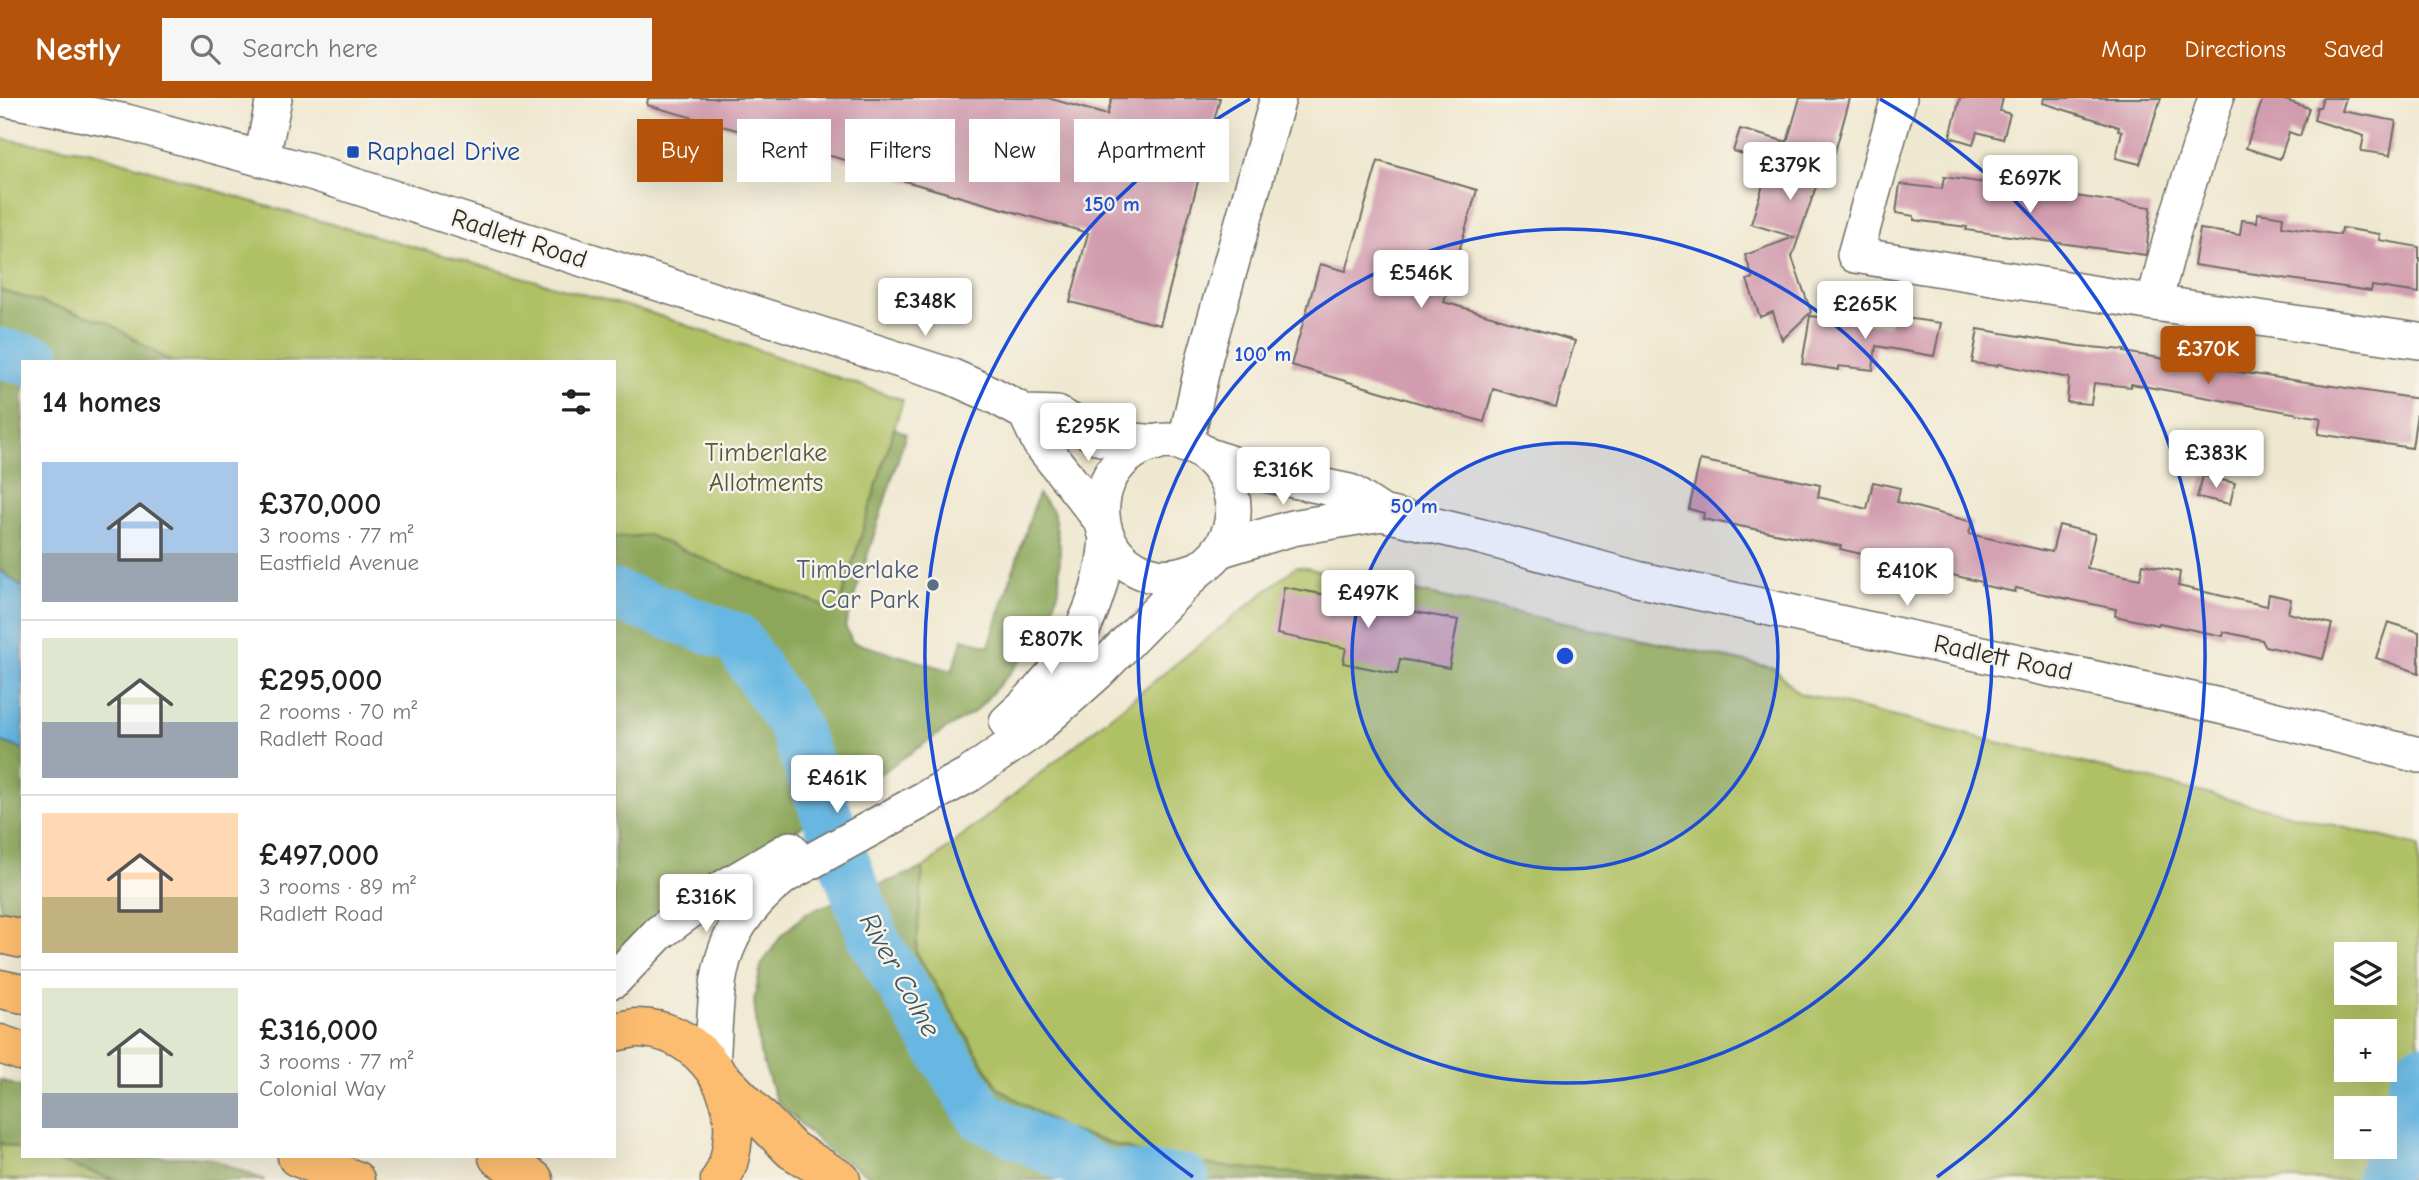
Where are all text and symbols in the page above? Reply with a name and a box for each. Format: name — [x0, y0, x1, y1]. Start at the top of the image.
search box — [162, 18, 652, 81]
text: Nestly — [35, 30, 120, 68]
icon: search — [186, 30, 224, 68]
text: Search here — [242, 34, 378, 64]
text: Map — [2101, 35, 2147, 63]
text: Directions — [2185, 35, 2286, 63]
text: Saved — [2324, 35, 2384, 63]
chip: Buy — [637, 119, 723, 182]
chip: Rent — [737, 119, 831, 182]
chip: Filters — [845, 119, 955, 182]
chip: New — [969, 119, 1060, 182]
chip: Apartment — [1074, 119, 1229, 182]
place label: Raphael Drive — [367, 137, 520, 167]
pin: £379K — [1741, 142, 1839, 202]
marker: Raphael Drive — [345, 144, 361, 160]
text: £379K — [1759, 151, 1821, 178]
pin: £697K — [1981, 156, 2079, 215]
text: £697K — [1999, 164, 2061, 191]
text: 150 m — [1084, 192, 1140, 216]
street label: Radlett Road — [447, 203, 591, 275]
pin: £546K — [1372, 250, 1470, 310]
text: £546K — [1389, 259, 1453, 286]
pin: £348K — [876, 278, 974, 338]
pin: £265K — [1816, 282, 1914, 341]
text: £348K — [894, 287, 956, 314]
text: £265K — [1833, 290, 1897, 317]
pin: £370K — [2159, 327, 2257, 386]
text: £370K — [2177, 335, 2239, 362]
text: 100 m — [1235, 342, 1291, 366]
icon: filters — [557, 383, 595, 421]
text: 14 homes — [42, 385, 161, 420]
pin: £295K — [1039, 404, 1137, 463]
text: £295K — [1056, 412, 1120, 439]
pin: £383K — [2167, 430, 2265, 490]
park label: Timberlake Allotments — [705, 438, 827, 498]
text: £383K — [2185, 439, 2247, 466]
pin: £316K — [1234, 448, 1332, 507]
text: £316K — [1253, 456, 1313, 483]
text: £370,000 — [259, 487, 381, 522]
icon: home — [98, 490, 182, 574]
text: 50 m — [1390, 494, 1438, 518]
text: 3 rooms · 77 m² — [259, 522, 414, 549]
pin: £410K — [1858, 548, 1956, 608]
text: Eastfield Avenue — [259, 549, 419, 576]
place label: Timberlake Car Park — [797, 555, 919, 615]
text: £410K — [1876, 557, 1938, 584]
pin: £497K — [1319, 570, 1417, 630]
marker: Timberlake Car Park — [925, 577, 941, 593]
text: £497K — [1337, 579, 1399, 606]
pin: £807K — [1002, 616, 1100, 676]
text: £807K — [1019, 625, 1083, 652]
street label: Radlett Road — [1931, 629, 2075, 687]
centre of rings — [1553, 644, 1577, 668]
text: £295,000 — [259, 663, 383, 698]
icon: home — [98, 666, 182, 750]
text: 2 rooms · 70 m² — [259, 698, 417, 725]
text: Radlett Road — [259, 725, 384, 752]
pin: £461K — [788, 756, 886, 815]
text: £461K — [807, 764, 867, 791]
text: £497,000 — [259, 838, 379, 873]
icon: home — [98, 841, 182, 925]
text: 3 rooms · 89 m² — [259, 873, 416, 900]
pin: £316K — [657, 874, 755, 934]
text: £316K — [676, 883, 736, 910]
text: Radlett Road — [259, 900, 384, 927]
water label: River Colne — [853, 907, 947, 1043]
map controls — [2334, 942, 2397, 1159]
button: layers — [2334, 942, 2397, 1005]
text: £316,000 — [259, 1013, 378, 1048]
icon: home — [98, 1016, 182, 1100]
button: + — [2334, 1019, 2397, 1082]
text: 3 rooms · 77 m² — [259, 1048, 414, 1075]
text: Colonial Way — [259, 1075, 386, 1102]
button: − — [2334, 1096, 2397, 1159]

